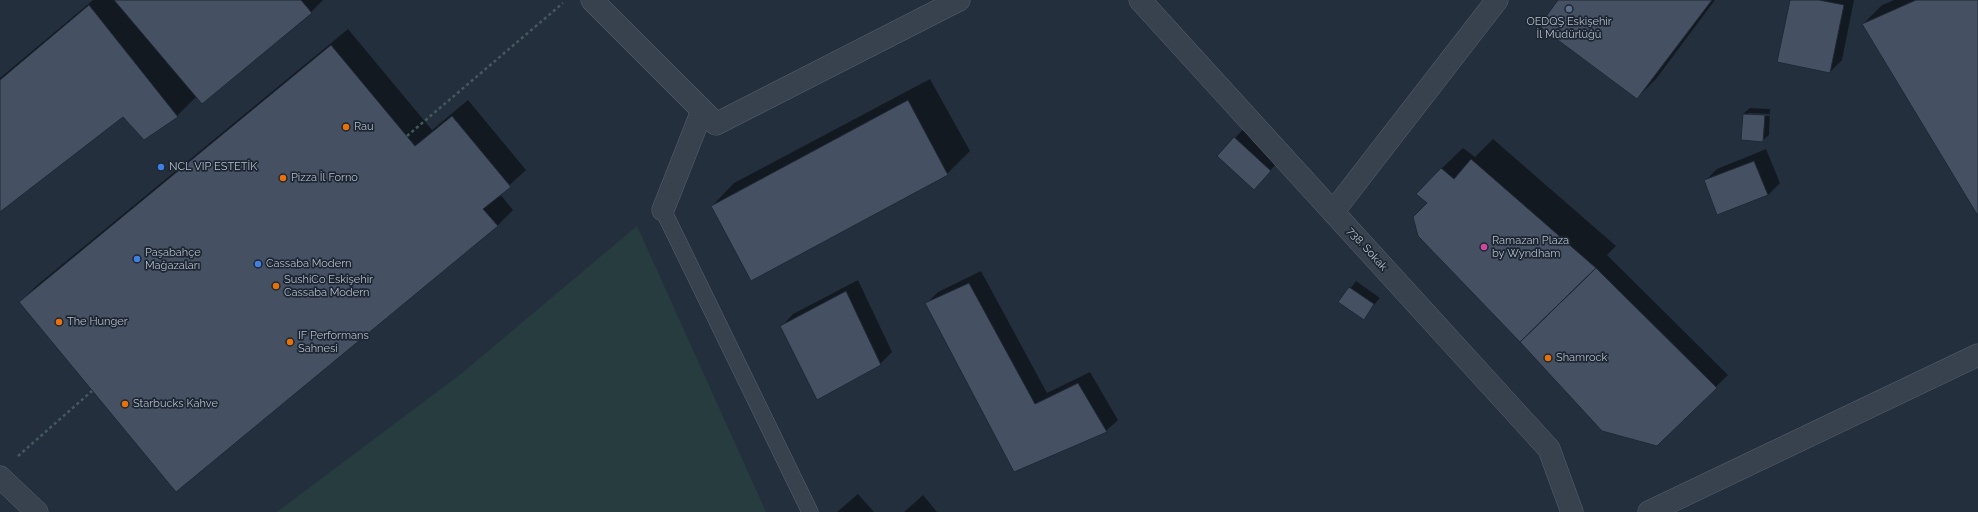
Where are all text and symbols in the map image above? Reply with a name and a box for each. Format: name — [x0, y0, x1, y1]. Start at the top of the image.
marker: OEDQŞ Eskişehir İl Müdürlüğü — [1564, 4, 1574, 14]
place label: OEDQŞ Eskişehir İl Müdürlüğü — [1526, 15, 1612, 41]
place label: Rau — [354, 120, 374, 134]
marker: Rau — [341, 122, 351, 132]
place label: NCL VIP ESTETİK — [169, 160, 257, 174]
marker: NCL VIP ESTETİK — [156, 162, 166, 172]
place label: Pizza İl Forno — [291, 171, 358, 185]
marker: Pizza İl Forno — [278, 173, 288, 183]
street label: 738. Sokak — [1344, 225, 1390, 273]
place label: Ramazan Plaza by Wyndham — [1492, 234, 1569, 260]
marker: Ramazan Plaza by Wyndham — [1479, 242, 1489, 252]
place label: Paşabahçe Mağazaları — [145, 246, 201, 272]
marker: Paşabahçe Mağazaları — [132, 254, 142, 264]
place label: Cassaba Modern — [266, 257, 351, 271]
marker: Cassaba Modern — [253, 259, 263, 269]
place label: SushiCo Eskişehir Cassaba Modern — [284, 273, 373, 299]
marker: SushiCo Eskişehir Cassaba Modern — [271, 281, 281, 291]
place label: The Hunger — [67, 315, 128, 329]
marker: The Hunger — [54, 317, 64, 327]
place label: IF Performans Sahnesi — [298, 329, 369, 355]
marker: IF Performans Sahnesi — [285, 337, 295, 347]
place label: Shamrock — [1556, 351, 1607, 365]
marker: Shamrock — [1543, 353, 1553, 363]
place label: Starbucks Kahve — [133, 397, 218, 411]
marker: Starbucks Kahve — [120, 399, 130, 409]

